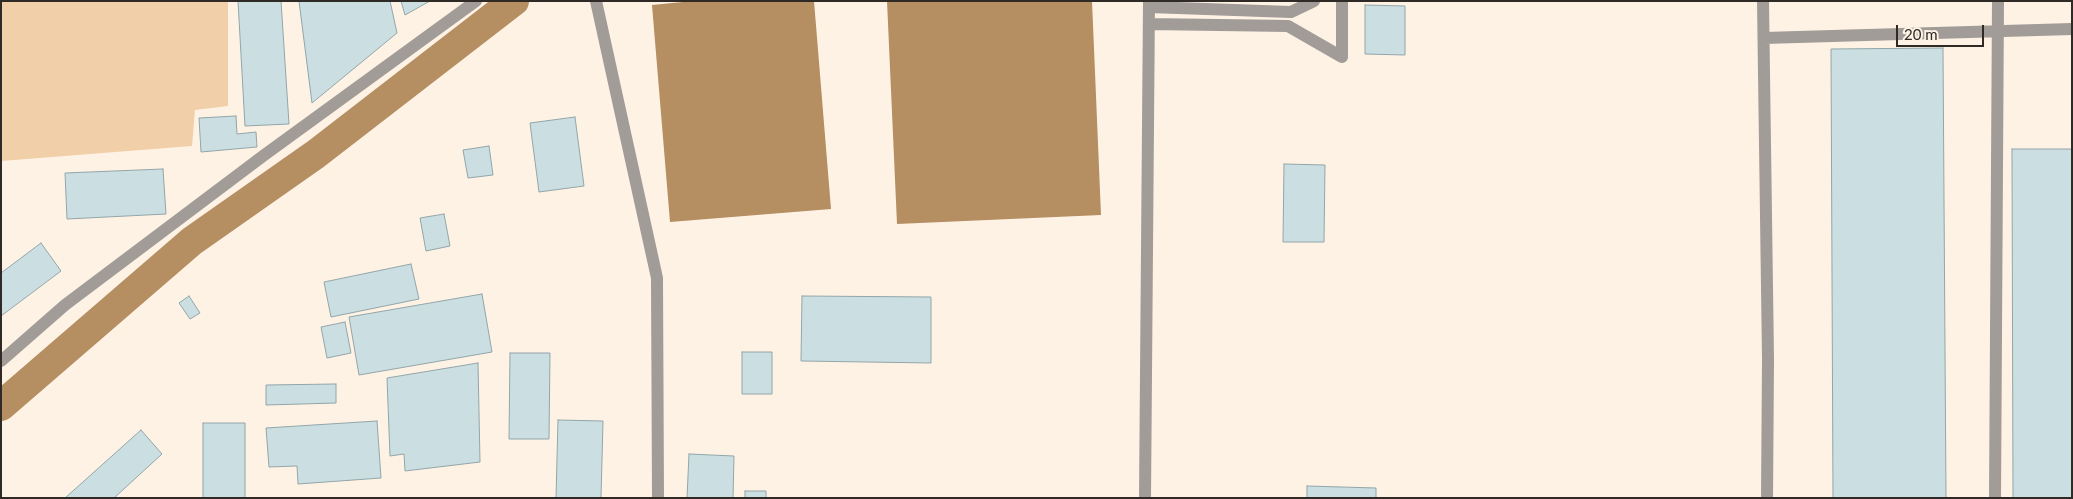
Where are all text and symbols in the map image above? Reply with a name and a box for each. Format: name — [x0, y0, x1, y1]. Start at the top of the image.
scale bar — [1898, 15, 1986, 47]
text: 20 m — [1904, 25, 1938, 43]

